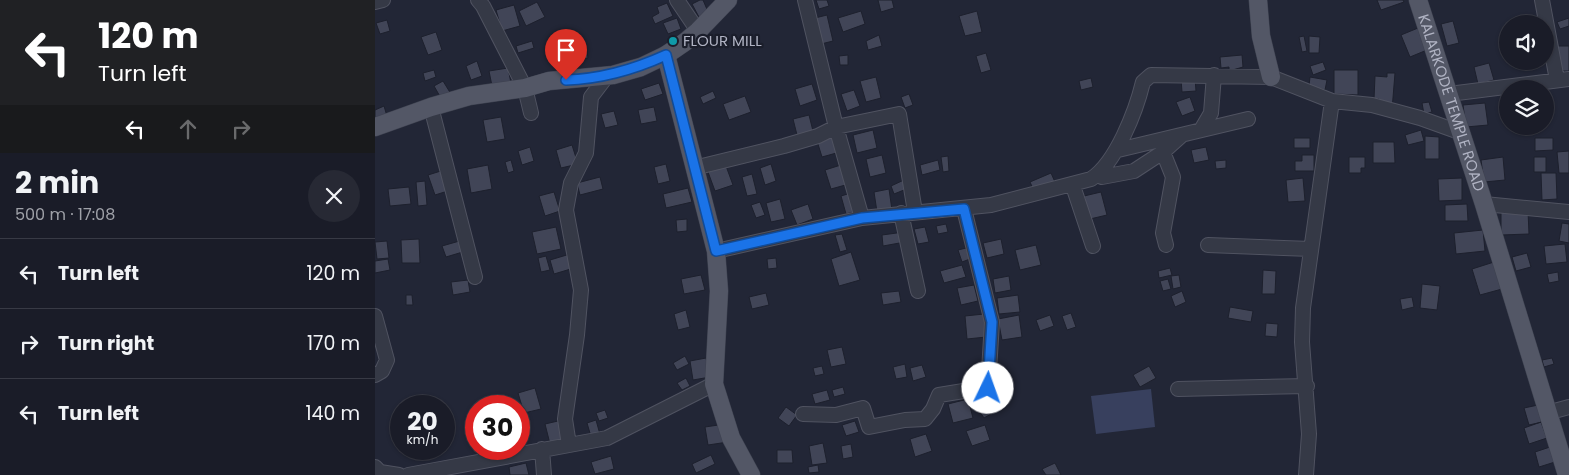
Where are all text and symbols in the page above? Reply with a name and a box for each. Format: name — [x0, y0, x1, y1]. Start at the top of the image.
text: 120 m — [98, 11, 198, 60]
street label: KALARKODE TEMPLE ROAD — [1413, 11, 1490, 194]
map controls — [1499, 15, 1554, 135]
button: sound — [1499, 15, 1554, 70]
icon: left — [15, 20, 80, 85]
pin — [545, 29, 587, 80]
place label: FLOUR MILL — [683, 30, 762, 51]
marker: FLOUR MILL — [667, 35, 679, 47]
icon: arrive — [552, 36, 580, 64]
text: Turn left — [98, 58, 186, 89]
button: layers — [1499, 80, 1554, 135]
icon: left — [121, 115, 149, 143]
icon: ahead — [174, 115, 202, 143]
icon: right — [227, 115, 255, 143]
text: 2 min — [15, 161, 99, 204]
button: close — [308, 170, 360, 222]
text: 500 m · 17:08 — [15, 203, 115, 226]
icon: left — [15, 260, 43, 288]
text: Turn left — [58, 260, 139, 287]
text: 120 m — [306, 260, 360, 287]
icon: right — [15, 330, 43, 358]
text: Turn right — [58, 330, 154, 357]
text: 170 m — [307, 330, 360, 357]
position arrow — [961, 361, 1013, 413]
speed limit sign: 30 — [465, 395, 530, 460]
icon: left — [15, 400, 43, 428]
text: Turn left — [58, 400, 139, 427]
text: 140 m — [305, 400, 360, 427]
text: 20 — [407, 404, 438, 439]
text: km/h — [407, 431, 438, 448]

